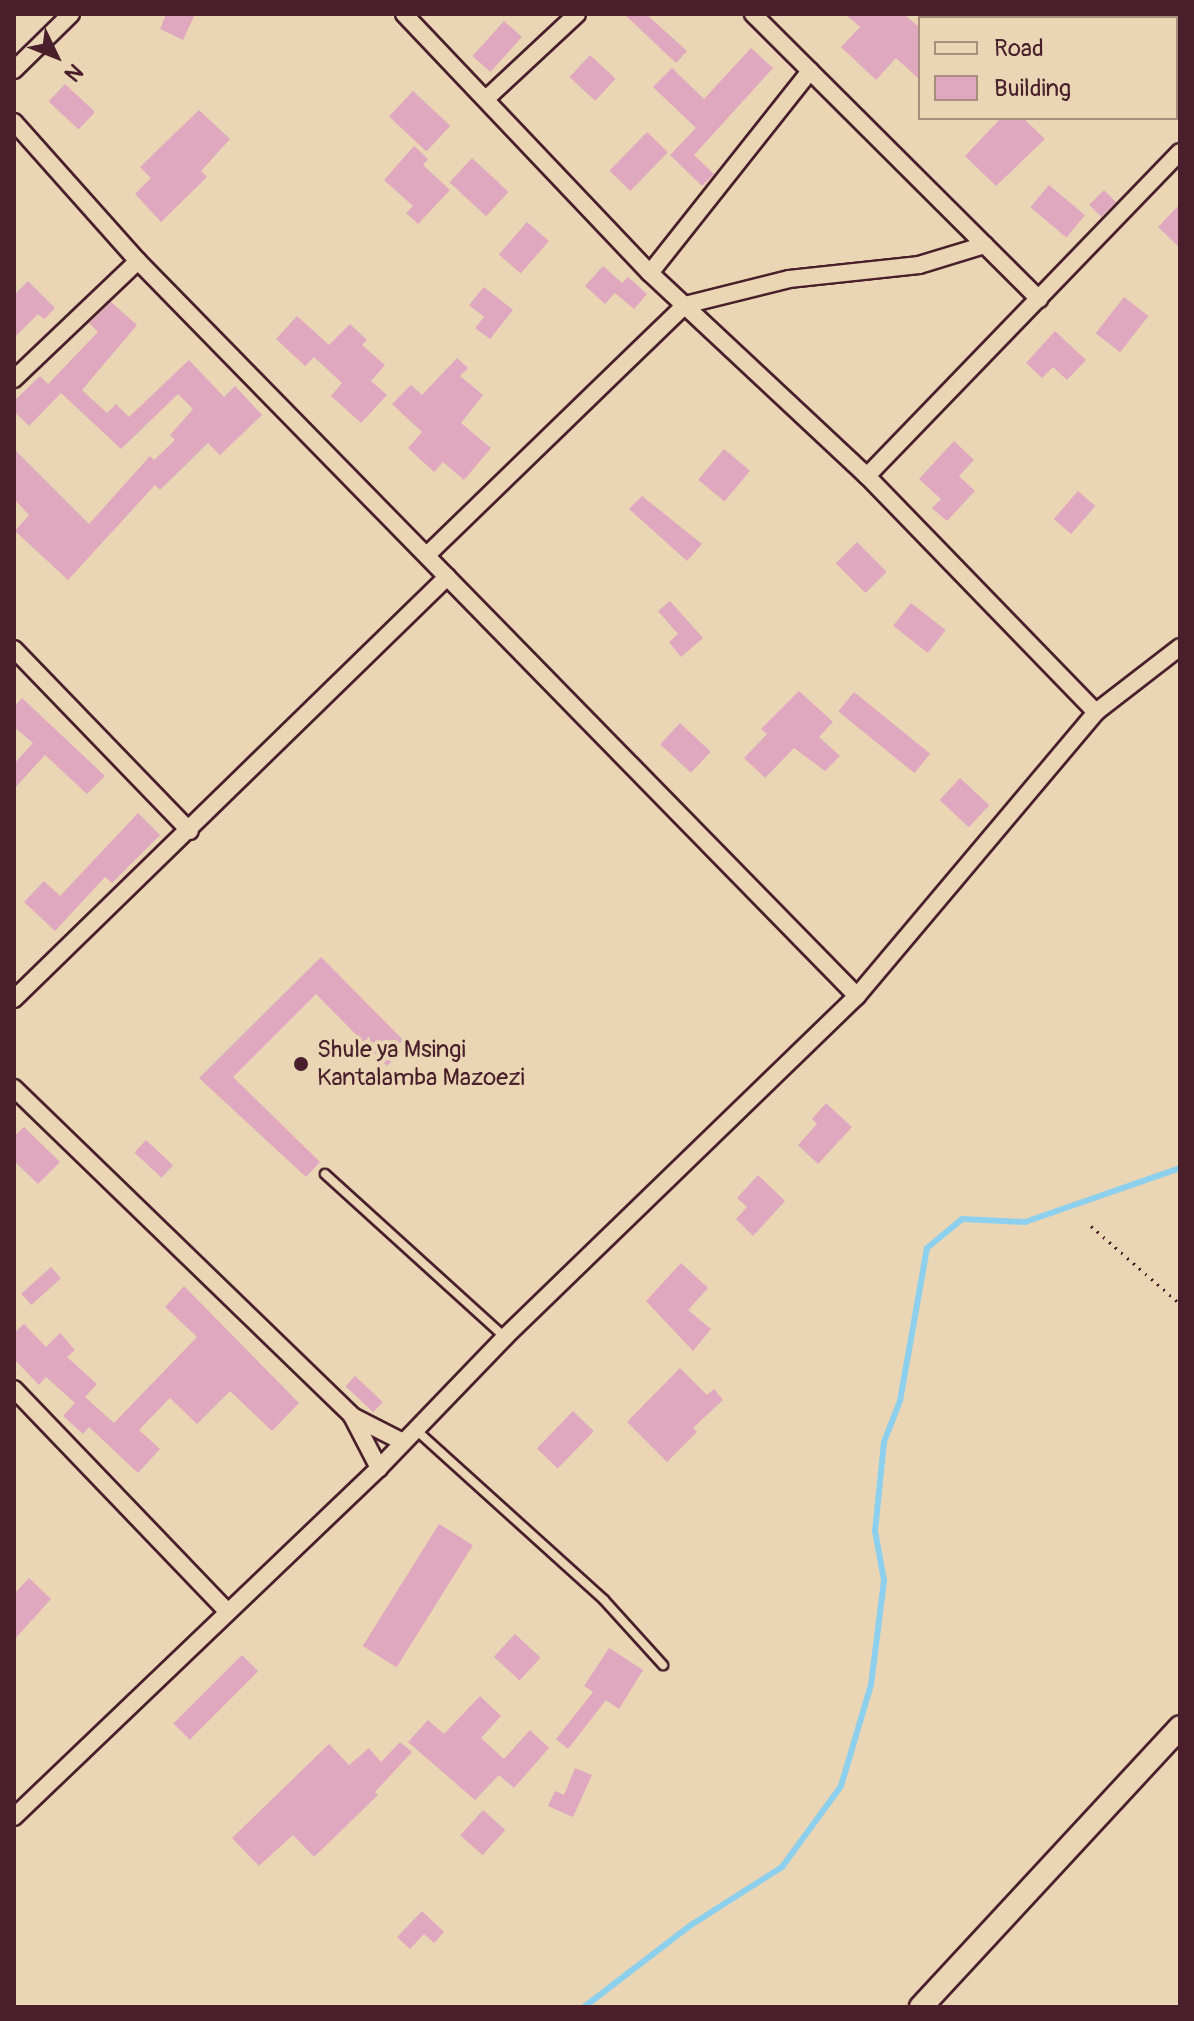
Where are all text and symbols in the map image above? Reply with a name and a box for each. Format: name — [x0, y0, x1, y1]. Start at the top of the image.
north arrow — [16, 16, 96, 96]
legend — [918, 16, 1178, 120]
text: Road — [994, 34, 1044, 63]
text: N — [58, 57, 89, 87]
text: Building — [994, 74, 1071, 103]
place label: Shule ya Msingi Kantalamba Mazoezi — [317, 1036, 525, 1092]
marker: Shule ya Msingi Kantalamba Mazoezi — [292, 1055, 310, 1073]

